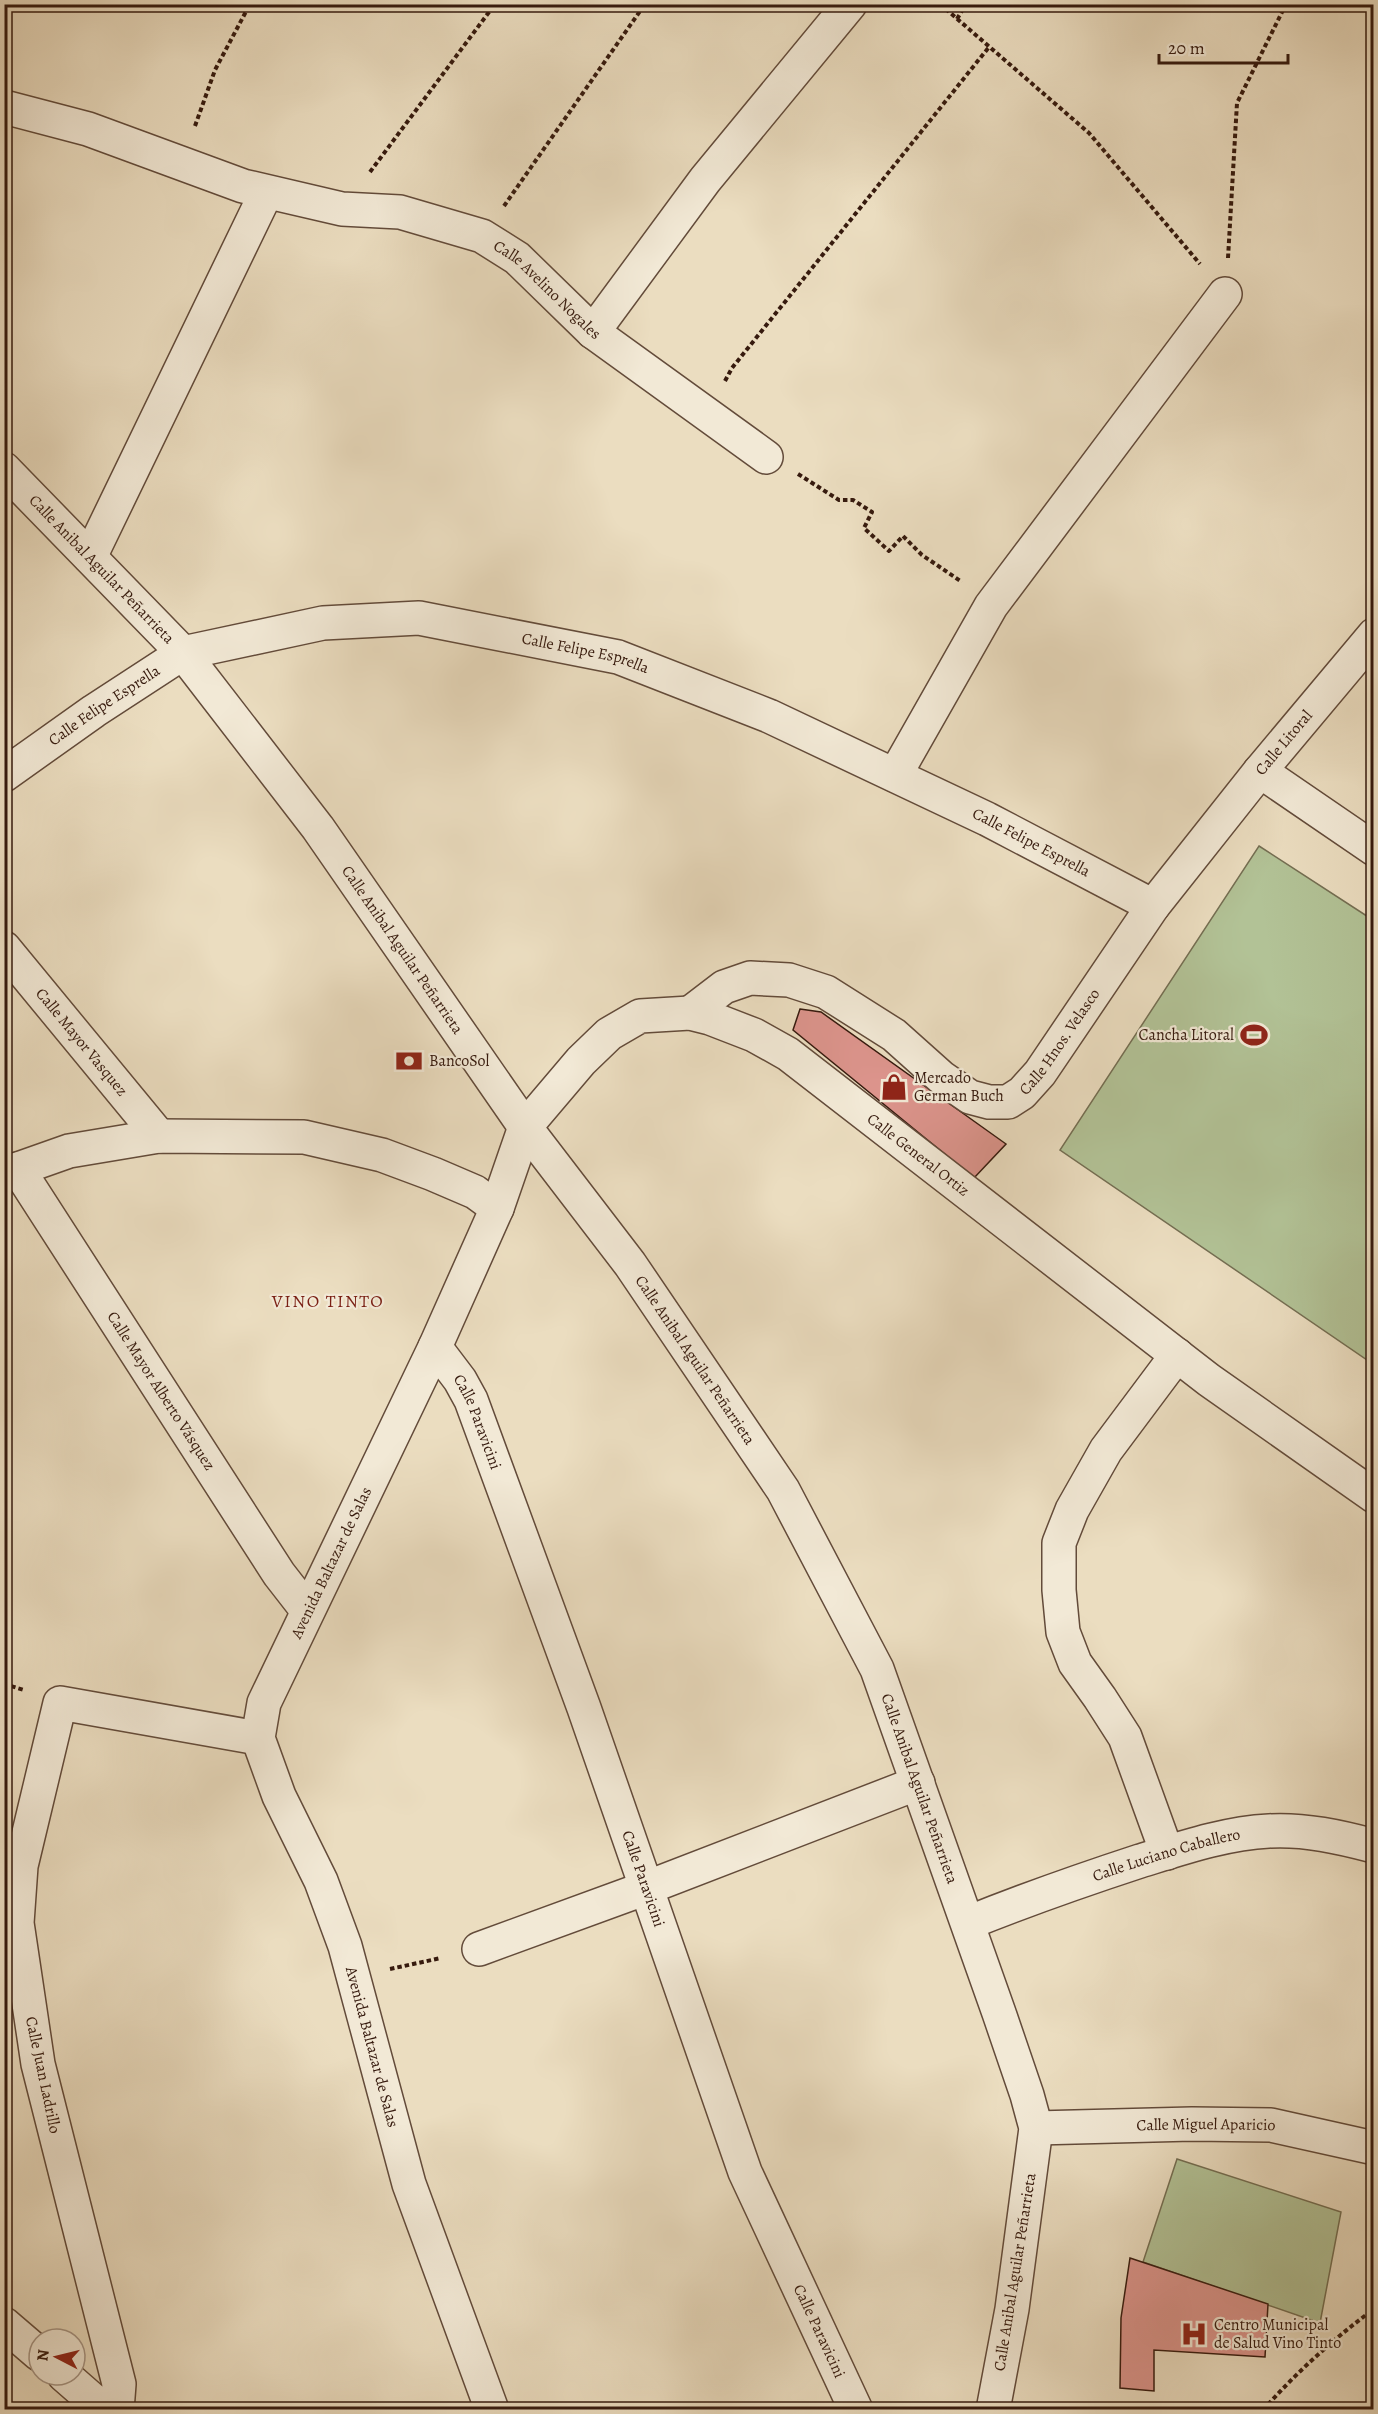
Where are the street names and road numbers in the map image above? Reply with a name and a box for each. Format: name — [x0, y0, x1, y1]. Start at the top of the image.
street label: Calle Avelino Nogales — [489, 235, 605, 345]
street label: Calle Anibal Aguilar Peñarrieta — [24, 490, 180, 649]
street label: Calle Felipe Esprella — [520, 627, 653, 679]
street label: Calle Felipe Esprella — [44, 660, 165, 751]
street label: Calle Litoral — [1250, 705, 1318, 780]
street label: Calle Felipe Esprella — [969, 803, 1095, 882]
street label: Calle Anibal Aguilar Peñarrieta — [336, 861, 469, 1039]
street label: Calle Mayor Vasquez — [30, 983, 133, 1101]
street label: Calle Hnos. Velasco — [1014, 984, 1105, 1100]
street label: Calle General Ortiz — [862, 1108, 974, 1201]
street label: Calle Anibal Aguilar Peñarrieta — [630, 1271, 761, 1450]
street label: Calle Mayor Alberto Vásquez — [102, 1307, 220, 1475]
street label: Calle Paravicini — [448, 1370, 507, 1473]
street label: Avenida Baltazar de Salas — [285, 1483, 377, 1643]
street label: Calle Anibal Aguilar Peñarrieta — [876, 1690, 963, 1887]
street label: Calle Luciano Caballero — [1090, 1823, 1242, 1887]
street label: Calle Paravicini — [616, 1827, 670, 1930]
street label: Avenida Baltazar de Salas — [340, 1963, 404, 2130]
street label: Calle Juan Ladrillo — [20, 2015, 66, 2136]
street label: Calle Miguel Aparicio — [1136, 2113, 1278, 2137]
street label: Calle Anibal Aguilar Peñarrieta — [988, 2171, 1042, 2373]
street label: Calle Paravicini — [788, 2281, 851, 2382]

